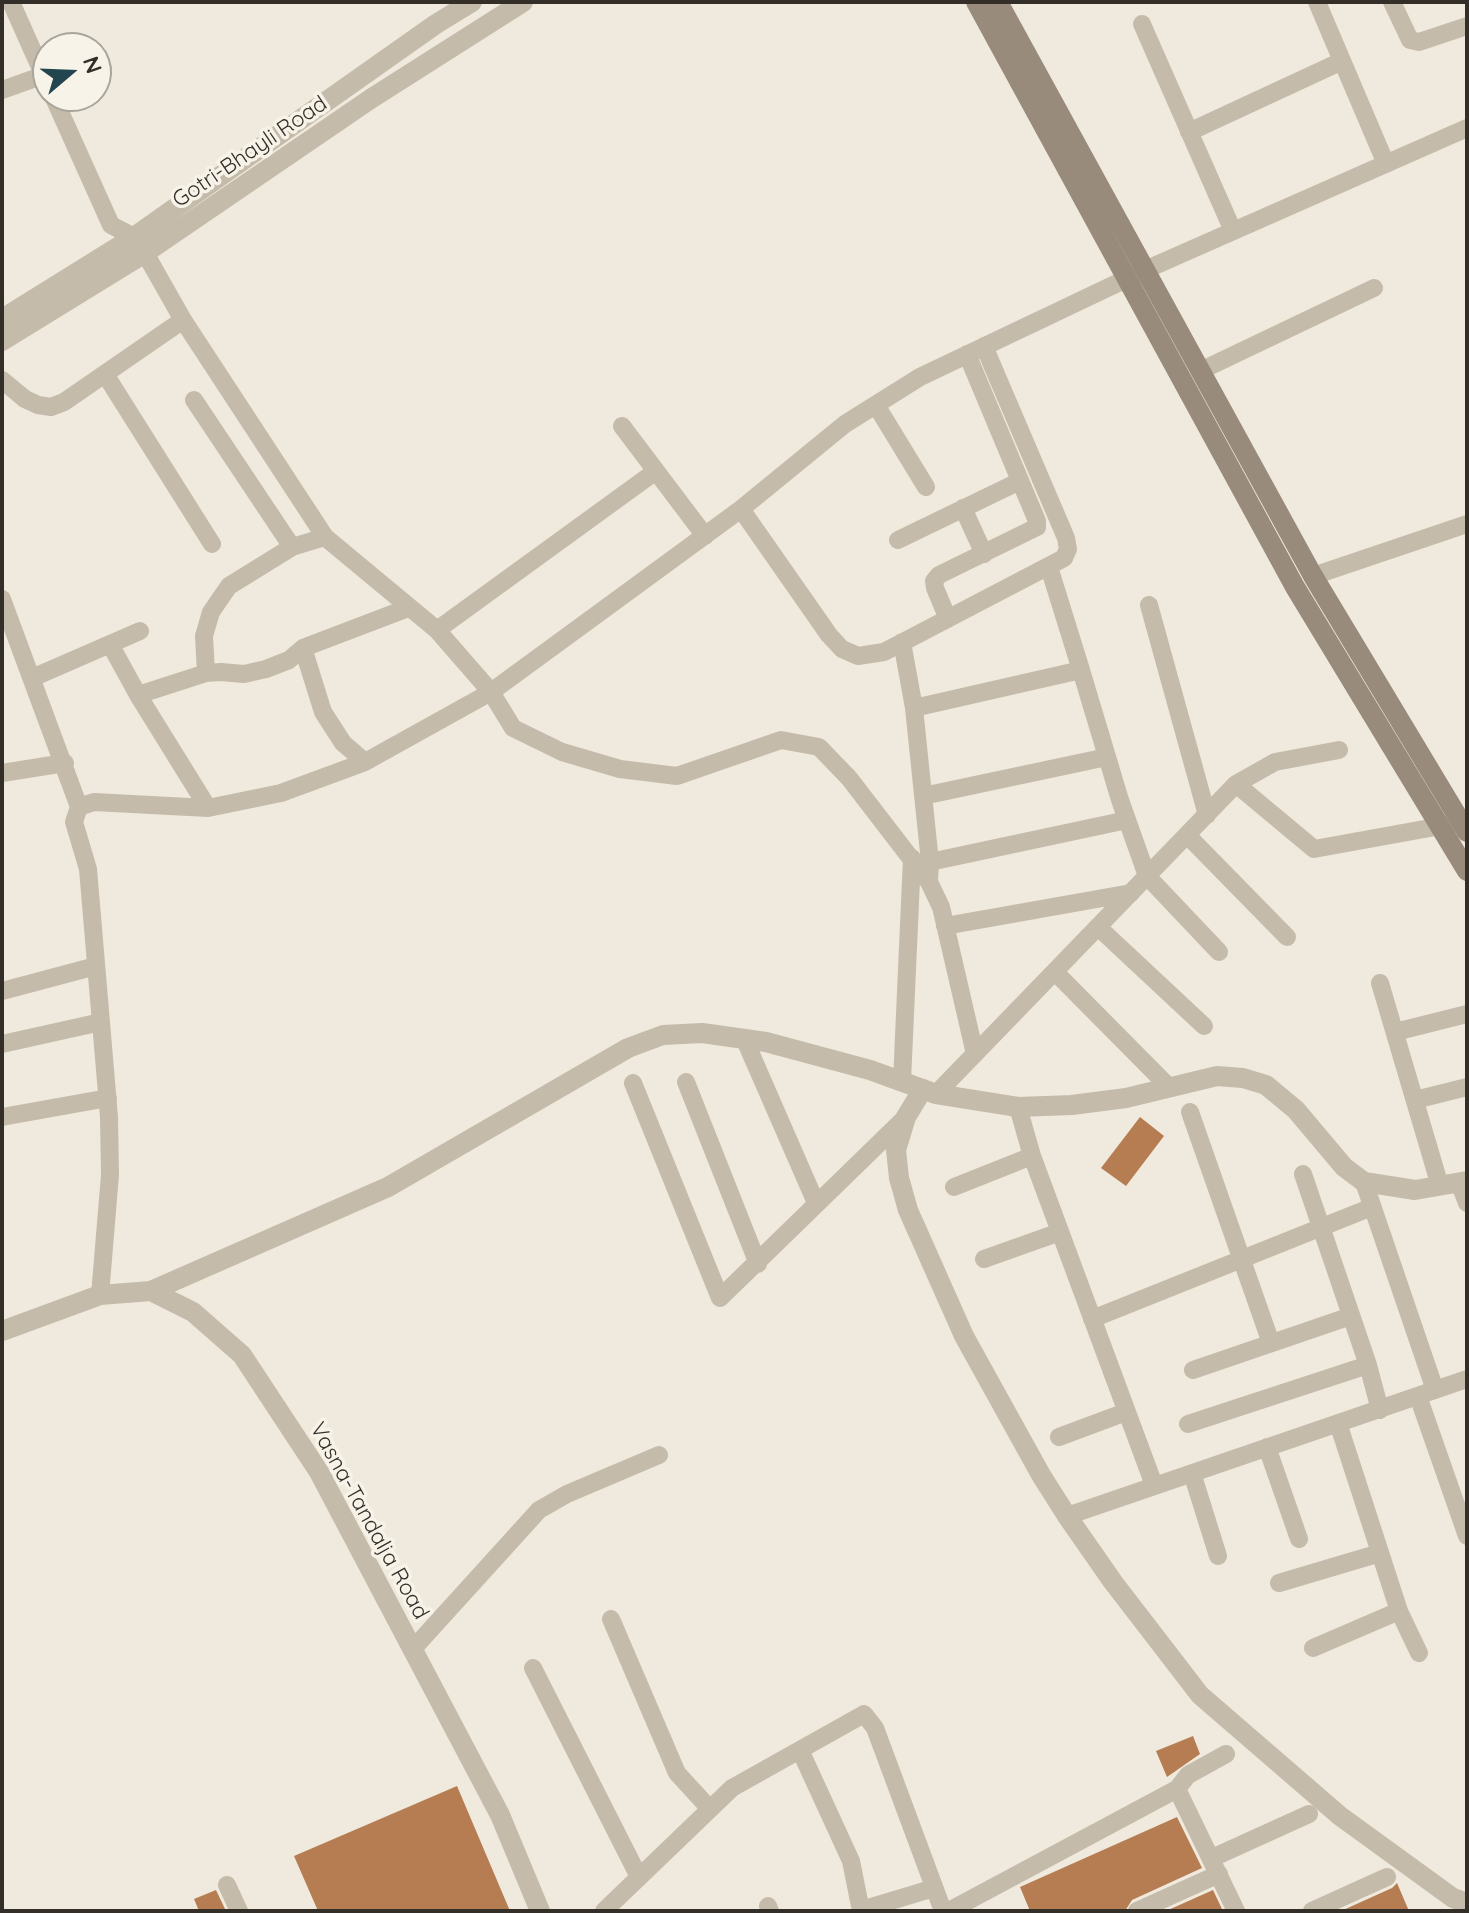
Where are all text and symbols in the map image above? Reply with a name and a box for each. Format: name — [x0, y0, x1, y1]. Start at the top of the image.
north arrow — [32, 32, 112, 112]
text: N — [77, 53, 109, 77]
street label: Gotri-Bhayli Road — [168, 91, 332, 213]
street label: Vasna-Tandalja Road — [304, 1418, 434, 1624]

